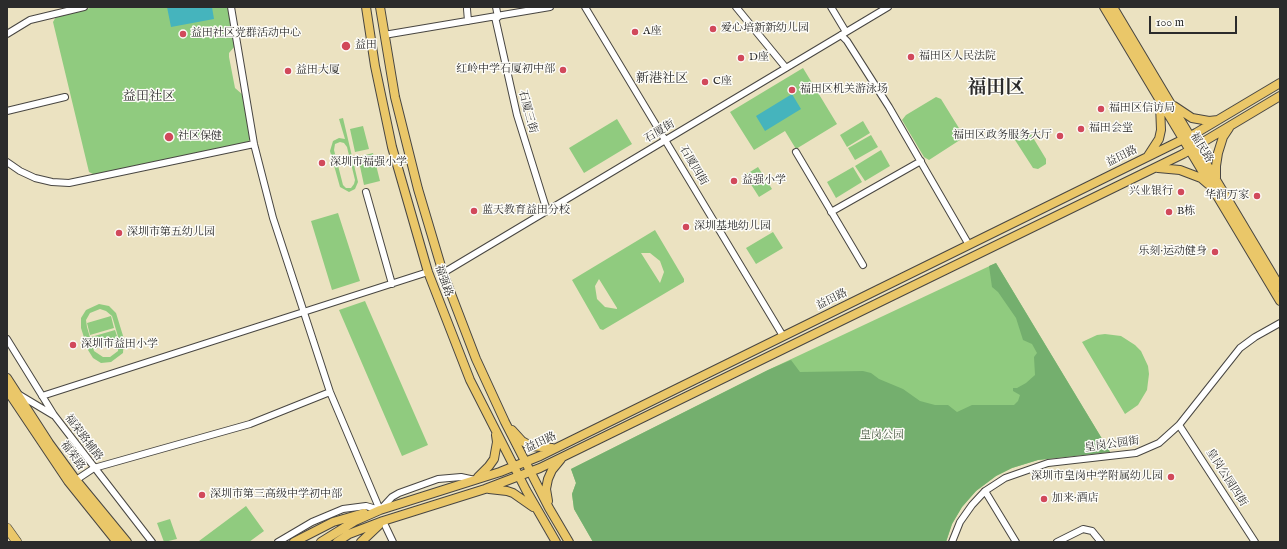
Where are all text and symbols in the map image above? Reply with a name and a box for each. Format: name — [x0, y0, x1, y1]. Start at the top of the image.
scale bar — [1151, 8, 1239, 34]
text: 100 m — [1156, 15, 1184, 30]
place label: 爱心培新新幼儿园 — [721, 22, 809, 36]
marker: 爱心培新新幼儿园 — [708, 24, 718, 34]
place label: A座 — [643, 25, 661, 39]
place label: 益田社区党群活动中心 — [191, 27, 301, 41]
marker: A座 — [630, 27, 640, 37]
marker: 益田社区党群活动中心 — [178, 29, 188, 39]
place label: 益田 — [355, 39, 377, 53]
marker: 益田 — [340, 40, 352, 52]
place label: 福田区人民法院 — [919, 50, 996, 64]
place label: D座 — [749, 51, 769, 65]
marker: 福田区人民法院 — [906, 52, 916, 62]
marker: D座 — [736, 53, 746, 63]
place label: 红岭中学石厦初中部 — [456, 63, 555, 77]
place label: 益田大厦 — [296, 64, 340, 78]
marker: 红岭中学石厦初中部 — [558, 65, 568, 75]
marker: 益田大厦 — [283, 66, 293, 76]
district label: 新港社区 — [636, 71, 688, 87]
place label: C座 — [713, 75, 732, 89]
marker: C座 — [700, 77, 710, 87]
district label: 福田区 — [968, 78, 1024, 100]
place label: 福田区机关游泳场 — [800, 83, 888, 97]
marker: 福田区机关游泳场 — [787, 85, 797, 95]
district label: 益田社区 — [123, 89, 175, 105]
street label: 石厦三街 — [515, 89, 539, 135]
place label: 福田区信访局 — [1109, 102, 1175, 116]
marker: 福田区信访局 — [1096, 104, 1106, 114]
street label: 石厦街 — [642, 118, 678, 146]
place label: 福田会堂 — [1089, 122, 1133, 136]
marker: 福田会堂 — [1076, 124, 1086, 134]
place label: 福田区政务服务大厅 — [953, 129, 1052, 143]
place label: 社区保健 — [178, 130, 222, 144]
street label: 福民路 — [1187, 130, 1215, 166]
marker: 社区保健 — [163, 131, 175, 143]
marker: 福田区政务服务大厅 — [1055, 131, 1065, 141]
street label: 石厦四街 — [676, 144, 710, 188]
street label: 益田路 — [1104, 144, 1140, 170]
place label: 深圳市福强小学 — [330, 156, 407, 170]
marker: 深圳市福强小学 — [317, 158, 327, 168]
place label: 益强小学 — [742, 174, 786, 188]
marker: 益强小学 — [729, 176, 739, 186]
place label: 兴业银行 — [1129, 185, 1173, 199]
marker: 兴业银行 — [1176, 187, 1186, 197]
place label: 华润万家 — [1205, 189, 1249, 203]
marker: 华润万家 — [1252, 191, 1262, 201]
place label: 蓝天教育益田分校 — [482, 204, 570, 218]
place label: B栋 — [1177, 205, 1195, 219]
marker: 蓝天教育益田分校 — [469, 206, 479, 216]
marker: B栋 — [1164, 207, 1174, 217]
place label: 深圳基地幼儿园 — [694, 220, 771, 234]
marker: 深圳基地幼儿园 — [681, 222, 691, 232]
place label: 深圳市第五幼儿园 — [127, 226, 215, 240]
marker: 深圳市第五幼儿园 — [114, 228, 124, 238]
place label: 乐刻·运动健身 — [1139, 245, 1207, 259]
marker: 乐刻·运动健身 — [1210, 247, 1220, 257]
street label: 福强路 — [431, 263, 455, 299]
street label: 益田路 — [814, 287, 850, 313]
place label: 深圳市益田小学 — [81, 338, 158, 352]
marker: 深圳市益田小学 — [68, 340, 78, 350]
street label: 福荣路辅路 — [61, 412, 105, 464]
park label: 皇岗公园 — [860, 429, 904, 443]
street label: 益田路 — [523, 430, 559, 456]
street label: 皇岗公园街 — [1084, 435, 1140, 455]
street label: 福荣路 — [57, 439, 87, 473]
street label: 皇岗公园四街 — [1202, 447, 1250, 509]
place label: 深圳市皇岗中学附属幼儿园 — [1031, 470, 1163, 484]
marker: 深圳市皇岗中学附属幼儿园 — [1166, 472, 1176, 482]
place label: 深圳市第三高级中学初中部 — [210, 488, 342, 502]
marker: 深圳市第三高级中学初中部 — [197, 490, 207, 500]
place label: 加来·酒店 — [1052, 492, 1098, 506]
marker: 加来·酒店 — [1039, 494, 1049, 504]

